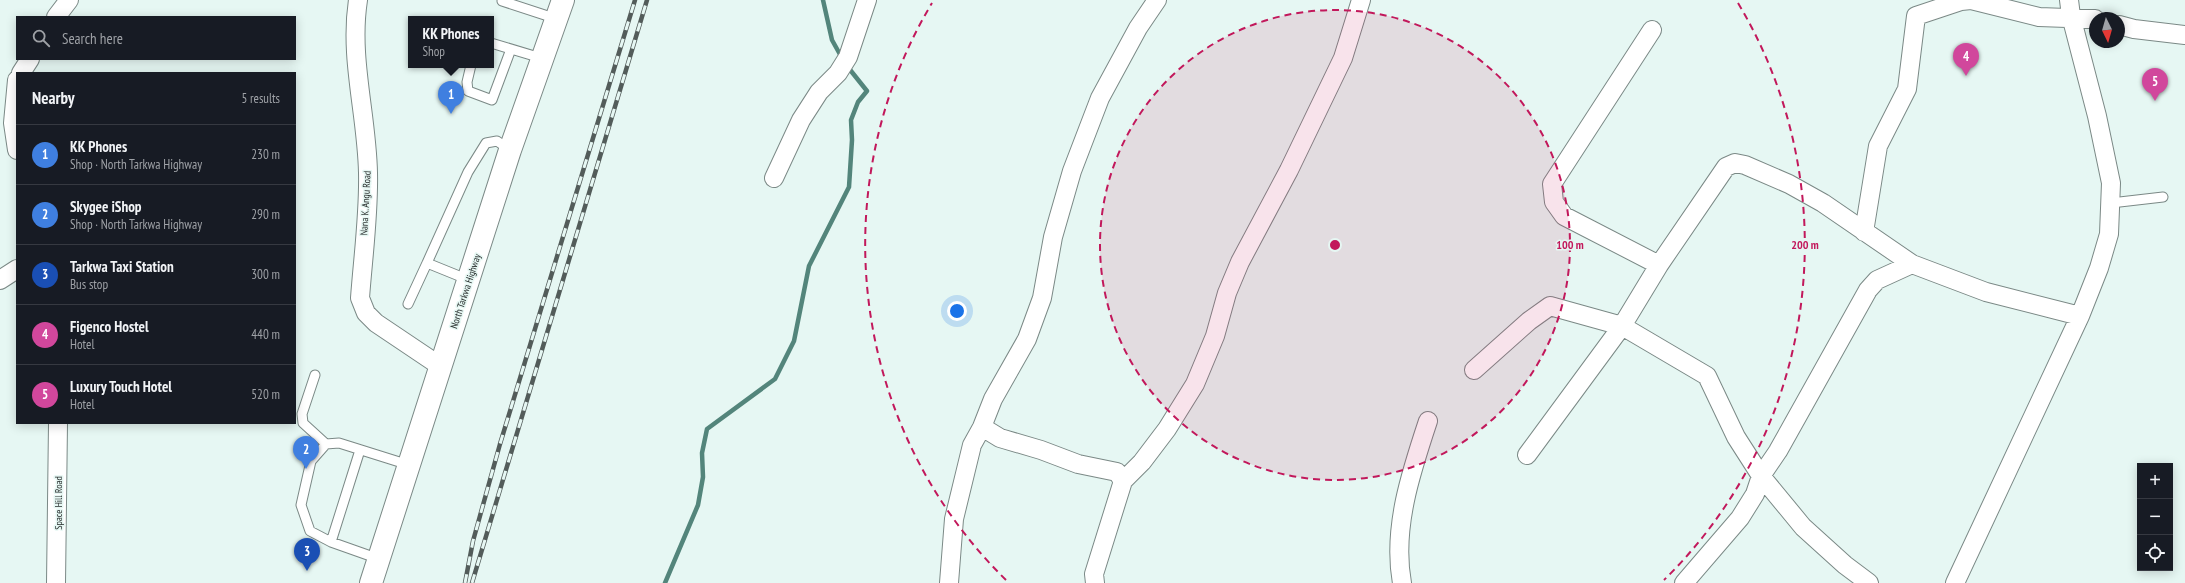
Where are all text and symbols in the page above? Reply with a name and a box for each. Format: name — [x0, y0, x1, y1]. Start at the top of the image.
north arrow — [2089, 12, 2125, 48]
search box — [16, 16, 296, 60]
popup — [408, 16, 494, 68]
text: KK Phones — [422, 24, 480, 43]
icon: search — [30, 27, 52, 49]
text: Search here — [62, 29, 123, 48]
text: Shop — [422, 43, 445, 60]
pin: 4 — [1953, 43, 1979, 76]
pin: 5 — [2142, 68, 2168, 101]
pin: 1 — [438, 81, 464, 114]
text: Nearby — [32, 87, 75, 109]
text: 5 results — [241, 90, 280, 107]
text: KK Phones — [70, 137, 127, 156]
text: 1 — [42, 146, 48, 163]
text: 230 m — [251, 146, 280, 163]
text: Shop · North Tarkwa Highway — [70, 156, 202, 173]
street label: Nana K. Angu Road — [357, 170, 374, 236]
text: Skygee iShop — [70, 197, 142, 216]
text: 2 — [42, 206, 48, 223]
text: 290 m — [251, 206, 280, 223]
text: Shop · North Tarkwa Highway — [70, 216, 202, 233]
text: 100 m — [1556, 237, 1584, 252]
text: 200 m — [1791, 237, 1819, 252]
centre of rings — [1328, 238, 1342, 252]
street label: North Tarkwa Highway — [447, 252, 484, 330]
text: Tarkwa Taxi Station — [70, 257, 174, 276]
text: 3 — [42, 266, 48, 283]
text: 300 m — [251, 266, 280, 283]
text: Bus stop — [70, 276, 108, 293]
your location — [947, 301, 967, 321]
text: Figenco Hostel — [70, 317, 149, 336]
text: 4 — [42, 326, 48, 343]
text: 440 m — [251, 326, 280, 343]
text: Hotel — [70, 336, 94, 353]
text: Luxury Touch Hotel — [70, 377, 172, 396]
text: 5 — [42, 386, 48, 403]
text: 520 m — [251, 386, 280, 403]
text: Hotel — [70, 396, 94, 413]
pin: 2 — [293, 436, 319, 469]
map controls — [2137, 463, 2173, 571]
button: + — [2137, 463, 2173, 499]
street label: Space Hill Road — [52, 476, 65, 530]
button: − — [2137, 499, 2173, 535]
button: locate — [2137, 535, 2173, 571]
pin: 3 — [294, 538, 320, 571]

